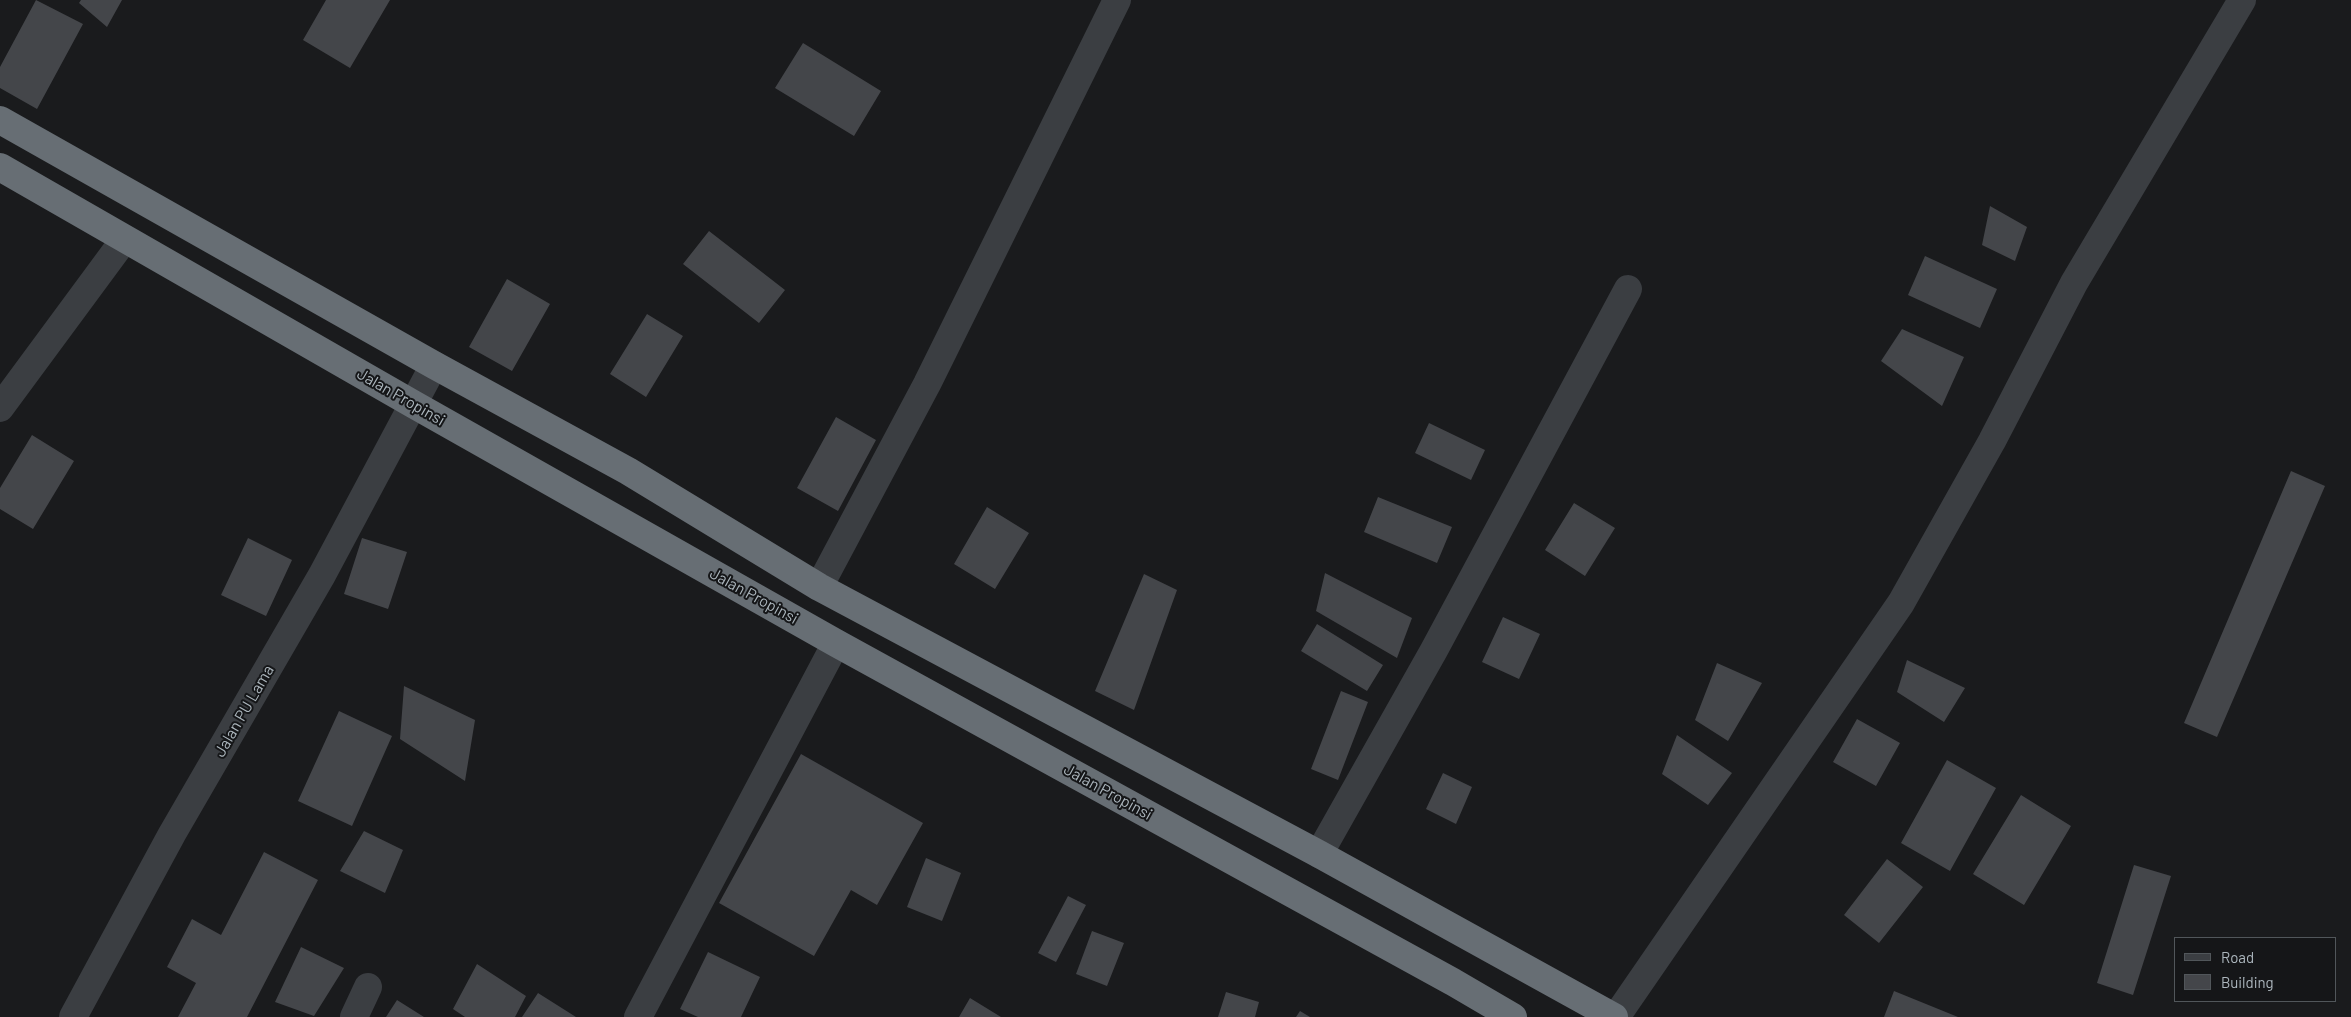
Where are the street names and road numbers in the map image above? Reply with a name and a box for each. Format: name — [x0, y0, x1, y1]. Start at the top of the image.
street label: Jalan Propinsi — [354, 364, 448, 430]
street label: Jalan Propinsi — [706, 564, 802, 628]
street label: Jalan PU Lama — [210, 662, 278, 760]
street label: Jalan Propinsi — [1060, 760, 1156, 824]

